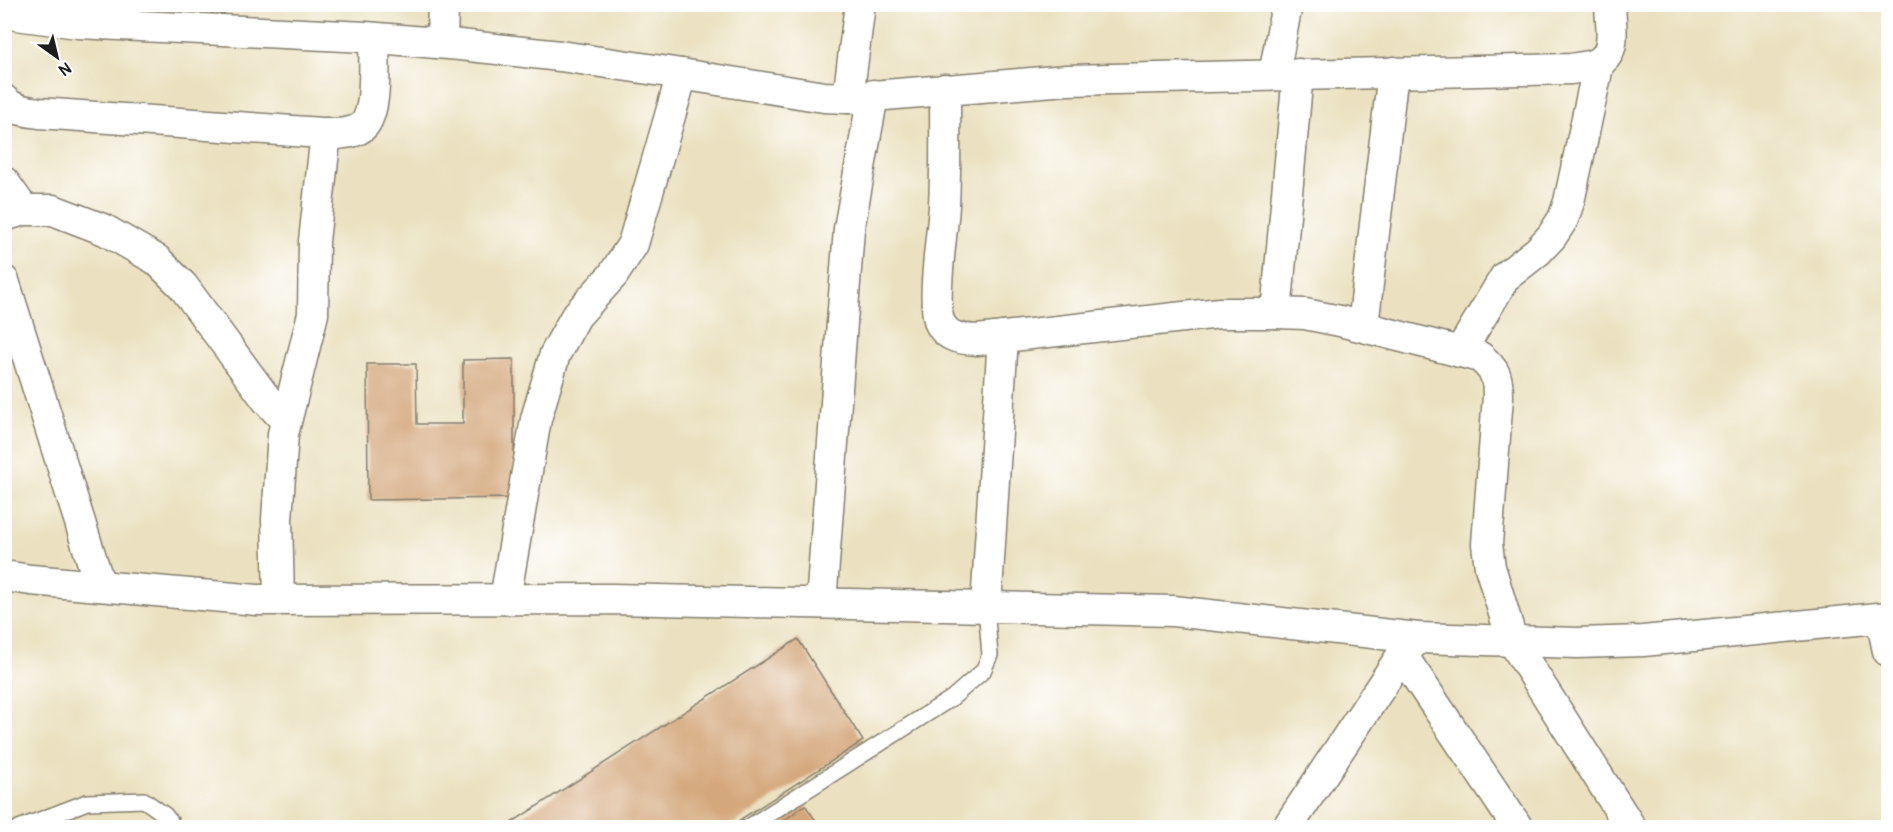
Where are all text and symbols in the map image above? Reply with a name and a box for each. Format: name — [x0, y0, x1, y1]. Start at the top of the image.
north arrow — [27, 27, 87, 87]
text: N — [55, 57, 75, 80]

